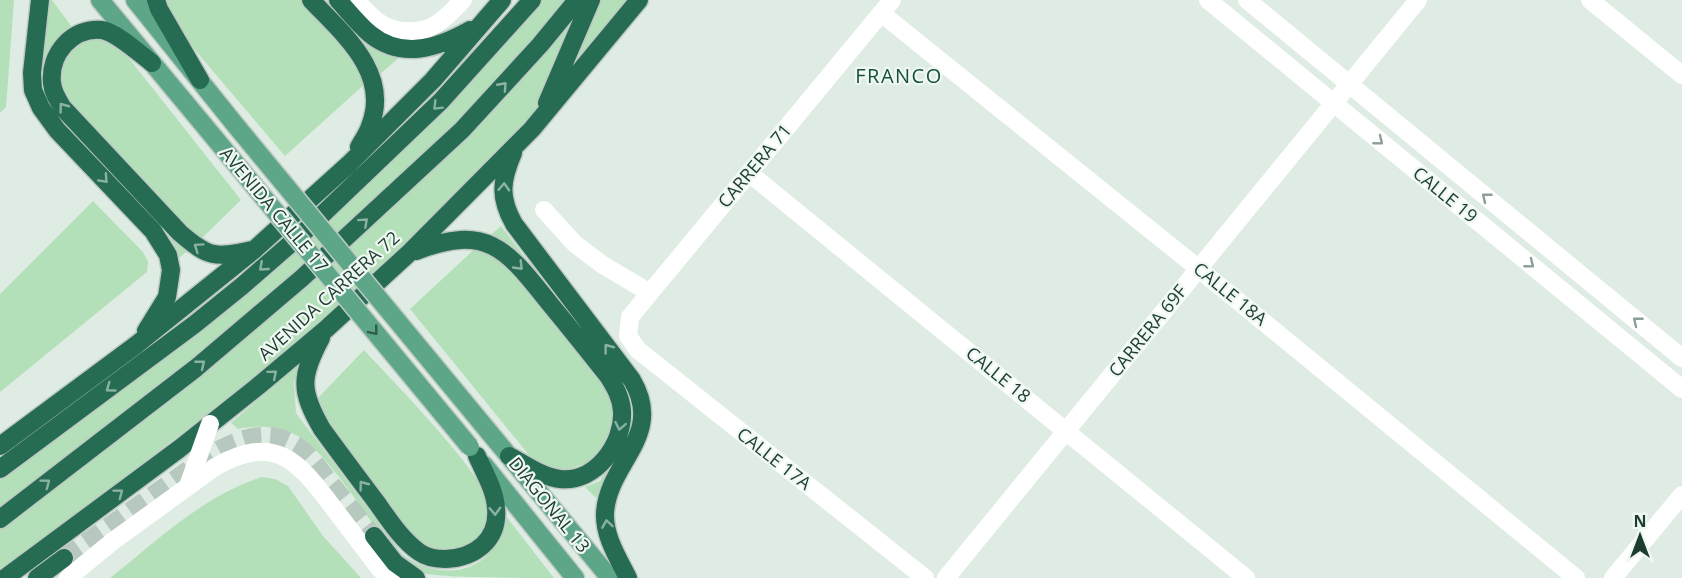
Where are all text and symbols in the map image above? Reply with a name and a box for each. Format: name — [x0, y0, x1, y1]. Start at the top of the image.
district label: FRANCO — [855, 62, 943, 89]
one-way arrow — [496, 82, 507, 92]
one-way arrow — [433, 99, 443, 110]
one-way arrow — [59, 102, 70, 113]
street label: CARRERA 71 — [712, 118, 796, 212]
one-way arrow — [1372, 133, 1383, 144]
street label: AVENIDA CALLE 17 — [215, 142, 334, 277]
street label: CALLE 19 — [1408, 161, 1483, 228]
one-way arrow — [97, 172, 108, 183]
one-way arrow — [497, 182, 510, 191]
one-way arrow — [1482, 193, 1493, 204]
one-way arrow — [357, 218, 367, 229]
street label: AVENIDA CARRERA 72 — [252, 225, 404, 365]
one-way arrow — [193, 243, 204, 254]
street label: CALLE 18A — [1189, 256, 1273, 331]
one-way arrow — [1523, 257, 1534, 268]
one-way arrow — [259, 260, 270, 271]
one-way arrow — [512, 260, 523, 270]
street label: CARRERA 69F — [1103, 279, 1192, 381]
one-way arrow — [1633, 317, 1644, 328]
one-way arrow — [367, 324, 378, 335]
street label: CALLE 18 — [961, 341, 1036, 408]
one-way arrow — [604, 344, 615, 355]
one-way arrow — [194, 361, 205, 372]
one-way arrow — [266, 370, 277, 381]
one-way arrow — [106, 381, 117, 392]
one-way arrow — [614, 421, 627, 431]
street label: CALLE 17A — [732, 422, 817, 495]
street label: DIAGONAL 13 — [504, 452, 596, 557]
one-way arrow — [40, 479, 51, 490]
one-way arrow — [359, 480, 370, 491]
one-way arrow — [113, 489, 124, 500]
north arrow — [1610, 506, 1670, 566]
one-way arrow — [489, 507, 502, 516]
text: N — [1633, 510, 1647, 532]
one-way arrow — [601, 519, 613, 529]

